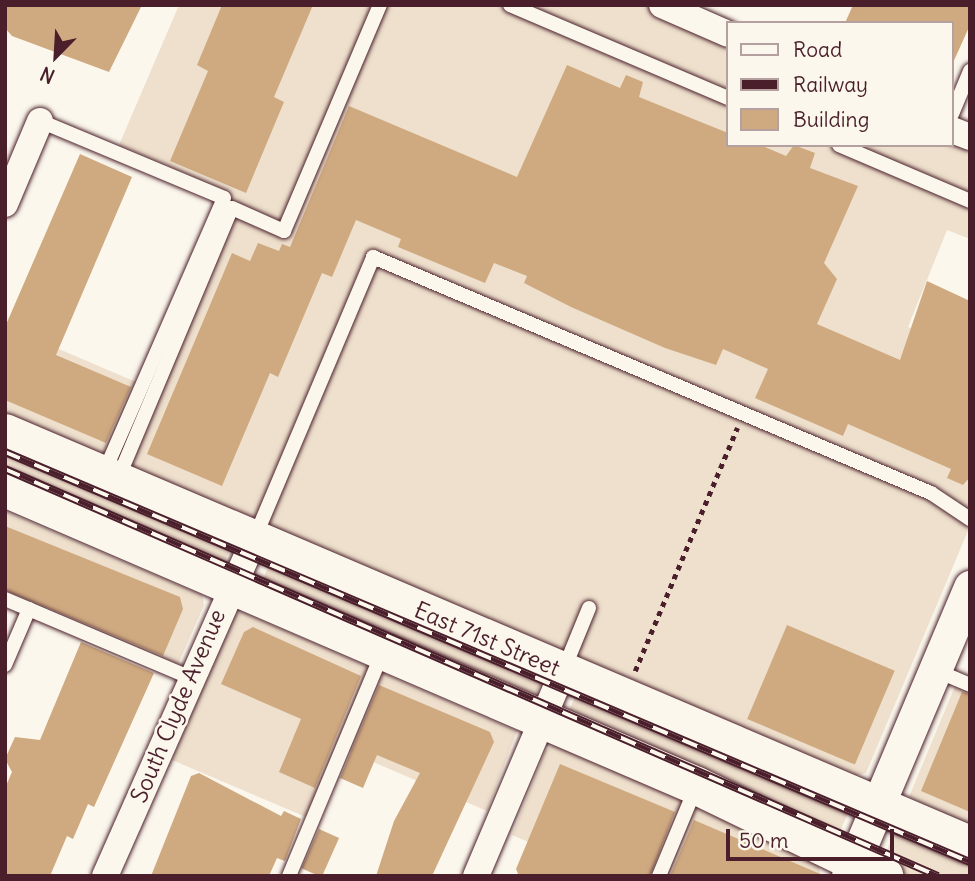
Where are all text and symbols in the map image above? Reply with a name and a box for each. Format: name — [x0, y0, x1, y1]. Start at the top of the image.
north arrow — [21, 21, 91, 91]
legend — [726, 21, 954, 147]
text: Road — [793, 36, 842, 63]
text: N — [37, 62, 58, 89]
text: Railway — [793, 71, 868, 98]
text: Building — [793, 106, 869, 133]
street label: East 71st Street — [410, 596, 564, 682]
street label: South Clyde Avenue — [125, 605, 231, 807]
scale bar — [730, 814, 898, 858]
text: 50 m — [739, 827, 788, 854]

